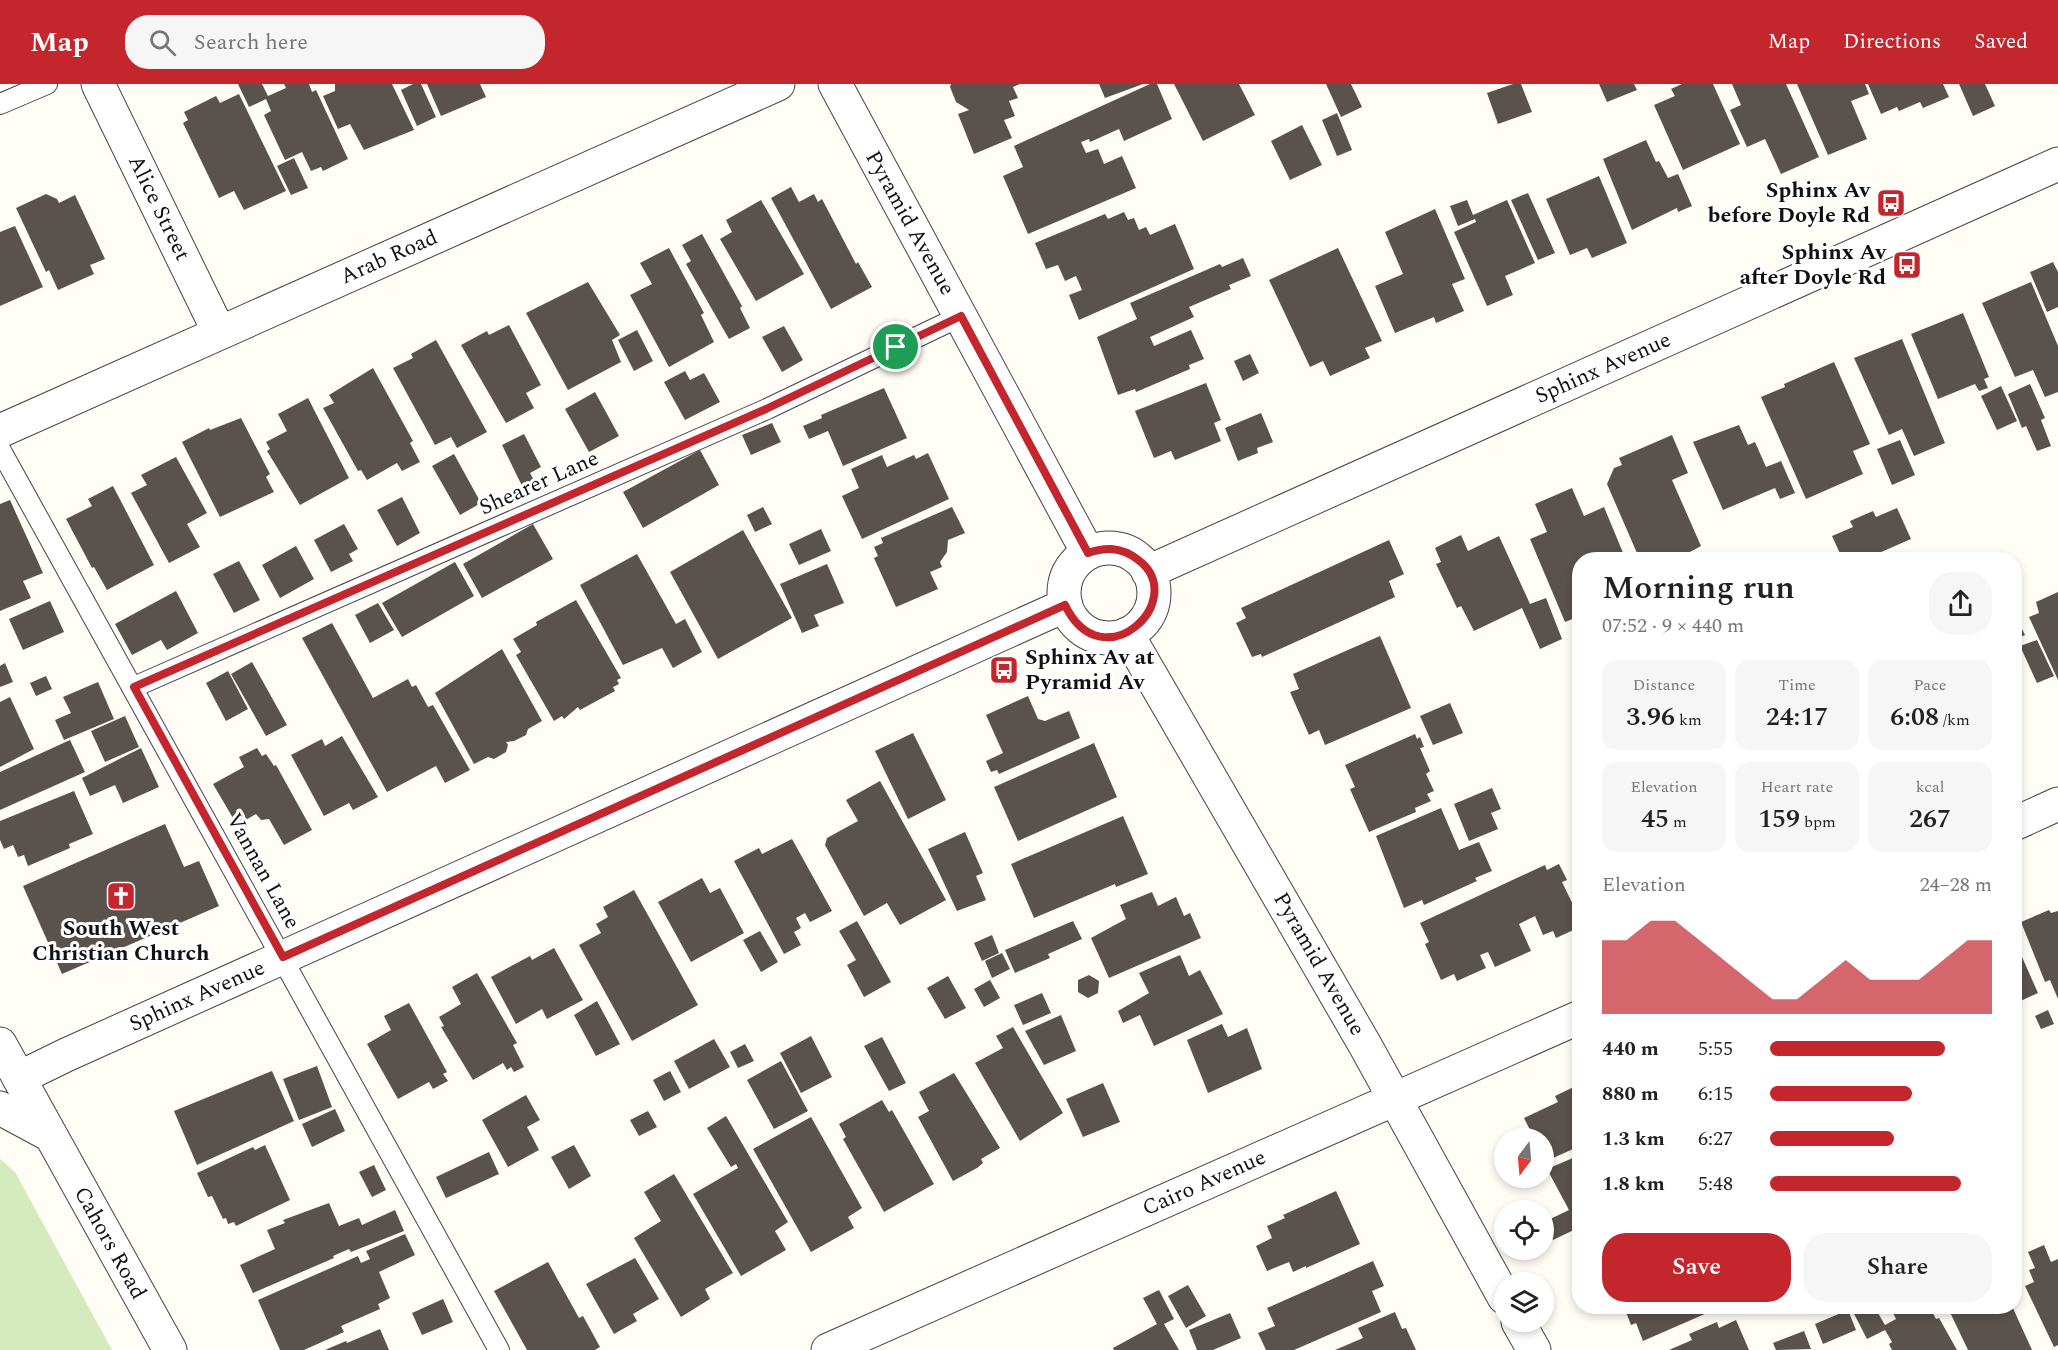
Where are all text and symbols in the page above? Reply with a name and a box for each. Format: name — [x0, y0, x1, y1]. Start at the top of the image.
search box — [125, 15, 545, 69]
text: Map — [30, 21, 89, 64]
icon: search — [146, 26, 179, 59]
text: Search here — [194, 26, 308, 59]
text: Map — [1768, 26, 1810, 58]
text: Directions — [1843, 26, 1941, 58]
text: Saved — [1974, 26, 2028, 58]
street label: Pyramid Avenue — [857, 145, 963, 301]
street label: Alice Street — [119, 150, 199, 267]
place label: Sphinx Av before Doyle Rd — [1707, 174, 1872, 232]
bus stop icon: Sphinx Av before Doyle Rd — [1875, 187, 1907, 219]
street label: Arab Road — [335, 221, 443, 293]
place label: Sphinx Av after Doyle Rd — [1740, 236, 1888, 294]
bus stop icon: Sphinx Av after Doyle Rd — [1891, 249, 1923, 281]
pin — [870, 321, 921, 372]
street label: Sphinx Avenue — [1530, 323, 1676, 413]
icon: arrive — [879, 330, 912, 363]
street label: Shearer Lane — [474, 442, 604, 524]
text: Morning run — [1602, 563, 1795, 613]
button: share — [1929, 572, 1992, 635]
text: 07:52 · 9 × 440 m — [1602, 611, 1744, 641]
place label: Sphinx Av at Pyramid Av — [1025, 641, 1155, 699]
bus stop icon: Sphinx Av at Pyramid Av — [988, 654, 1020, 686]
text: Distance — [1633, 673, 1695, 697]
text: Time — [1778, 673, 1816, 697]
text: Pace — [1913, 673, 1947, 697]
text: 3.96 — [1626, 697, 1675, 737]
text: 24:17 — [1766, 697, 1828, 737]
text: 6:08 — [1890, 697, 1939, 737]
text: km — [1675, 708, 1702, 732]
text: /km — [1939, 708, 1970, 732]
text: Elevation — [1630, 775, 1698, 799]
text: Heart rate — [1761, 775, 1833, 799]
text: kcal — [1916, 775, 1944, 799]
text: 45 — [1641, 799, 1669, 839]
text: 159 — [1758, 799, 1800, 839]
text: 267 — [1909, 799, 1951, 839]
street label: Vannan Lane — [217, 807, 309, 935]
text: m — [1669, 810, 1687, 834]
text: bpm — [1800, 810, 1836, 834]
text: Elevation — [1602, 870, 1686, 900]
text: 24–28 m — [1920, 870, 1992, 900]
church icon: South West Christian Church — [105, 880, 137, 912]
street label: Pyramid Avenue — [1264, 886, 1374, 1042]
place label: South West Christian Church — [32, 912, 210, 970]
street label: Sphinx Avenue — [124, 951, 270, 1041]
text: 440 m — [1602, 1034, 1659, 1064]
text: 5:55 — [1698, 1034, 1733, 1064]
text: 880 m — [1602, 1079, 1659, 1109]
text: 6:15 — [1698, 1079, 1733, 1109]
text: 1.3 km — [1602, 1124, 1665, 1154]
text: 6:27 — [1698, 1124, 1733, 1154]
north arrow — [1494, 1128, 1554, 1188]
map controls — [1494, 1128, 1554, 1332]
street label: Cairo Avenue — [1137, 1141, 1271, 1225]
text: 1.8 km — [1602, 1169, 1665, 1199]
text: 5:48 — [1698, 1169, 1733, 1199]
street label: Cahors Road — [65, 1180, 155, 1306]
button: locate — [1494, 1200, 1554, 1260]
button: Save — [1602, 1233, 1791, 1302]
button: Share — [1803, 1233, 1992, 1302]
button: layers — [1494, 1272, 1554, 1332]

